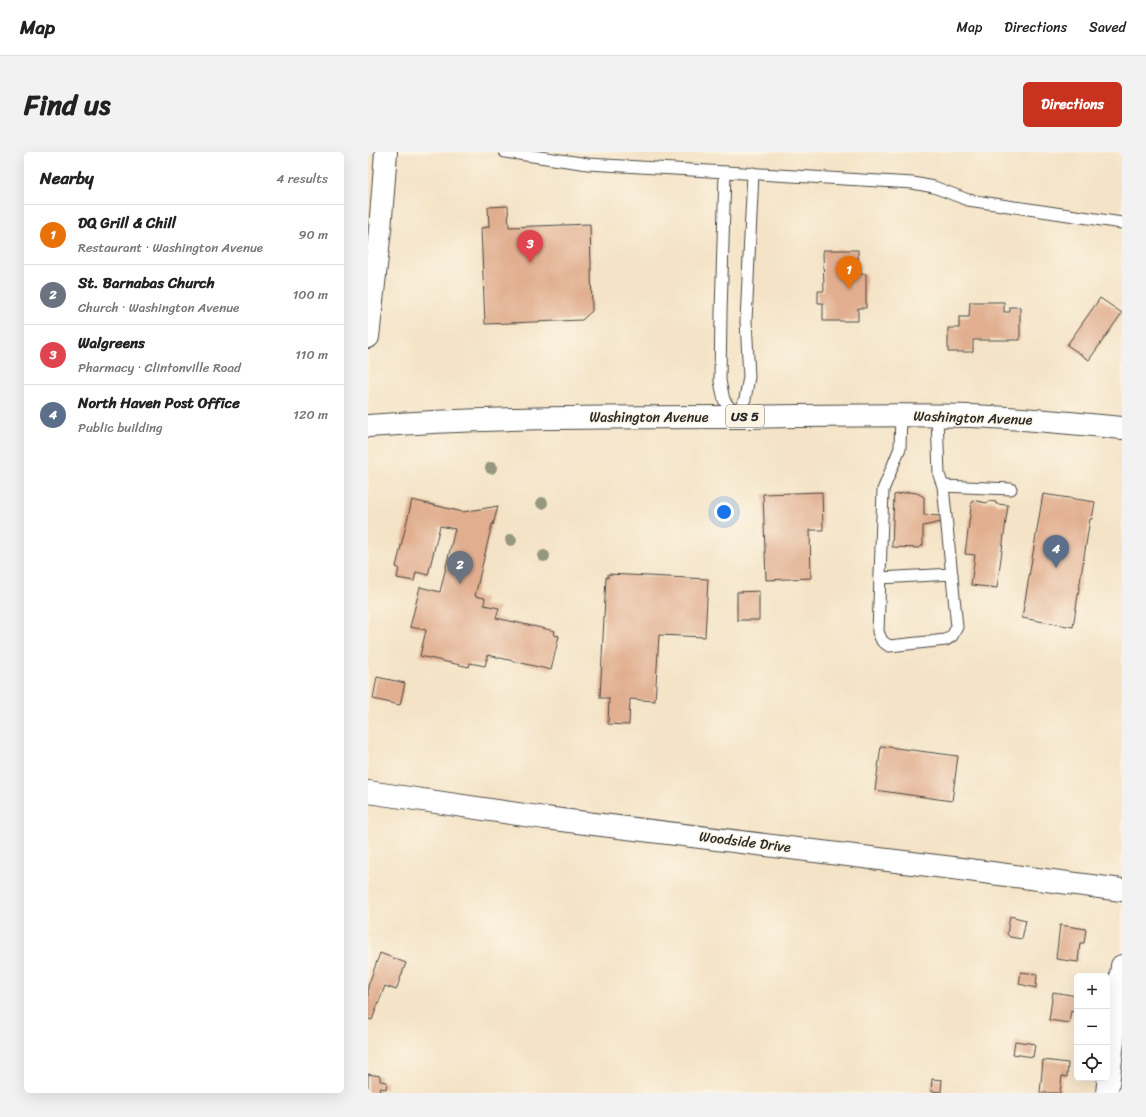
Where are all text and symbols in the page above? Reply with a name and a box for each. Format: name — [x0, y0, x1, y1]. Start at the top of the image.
text: Map — [20, 11, 55, 44]
text: Map — [956, 15, 982, 40]
text: Directions — [1004, 15, 1067, 40]
text: Saved — [1089, 15, 1126, 40]
text: Find us — [24, 80, 111, 129]
button: Directions — [1023, 82, 1122, 127]
text: Nearby — [40, 163, 94, 193]
text: 4 results — [276, 167, 328, 190]
text: DQ Grill & Chill — [78, 210, 176, 236]
text: 1 — [50, 223, 56, 246]
text: 90 m — [298, 223, 328, 246]
pin: 3 — [517, 230, 543, 263]
text: Restaurant · Washington Avenue — [78, 236, 263, 259]
pin: 1 — [836, 256, 862, 289]
text: St. Barnabas Church — [78, 270, 215, 296]
text: 2 — [49, 283, 57, 306]
text: 100 m — [293, 283, 328, 306]
text: Church · Washington Avenue — [78, 296, 239, 319]
text: Walgreens — [78, 330, 145, 356]
text: 3 — [49, 343, 57, 366]
text: 110 m — [295, 343, 328, 366]
text: Pharmacy · Clintonville Road — [78, 356, 241, 379]
text: North Haven Post Office — [78, 390, 240, 416]
text: 4 — [49, 403, 57, 426]
text: 120 m — [293, 403, 328, 426]
street label: Washington Avenue — [913, 403, 1033, 433]
street label: Washington Avenue — [589, 405, 709, 430]
road number: US 5 — [726, 405, 764, 427]
text: Public building — [78, 416, 163, 439]
your location — [714, 502, 734, 522]
pin: 4 — [1043, 535, 1069, 568]
pin: 2 — [447, 551, 473, 584]
street label: Woodside Drive — [698, 824, 792, 860]
map controls — [1074, 973, 1110, 1081]
button: + — [1074, 973, 1110, 1009]
button: − — [1074, 1009, 1110, 1045]
button: locate — [1074, 1045, 1110, 1081]

